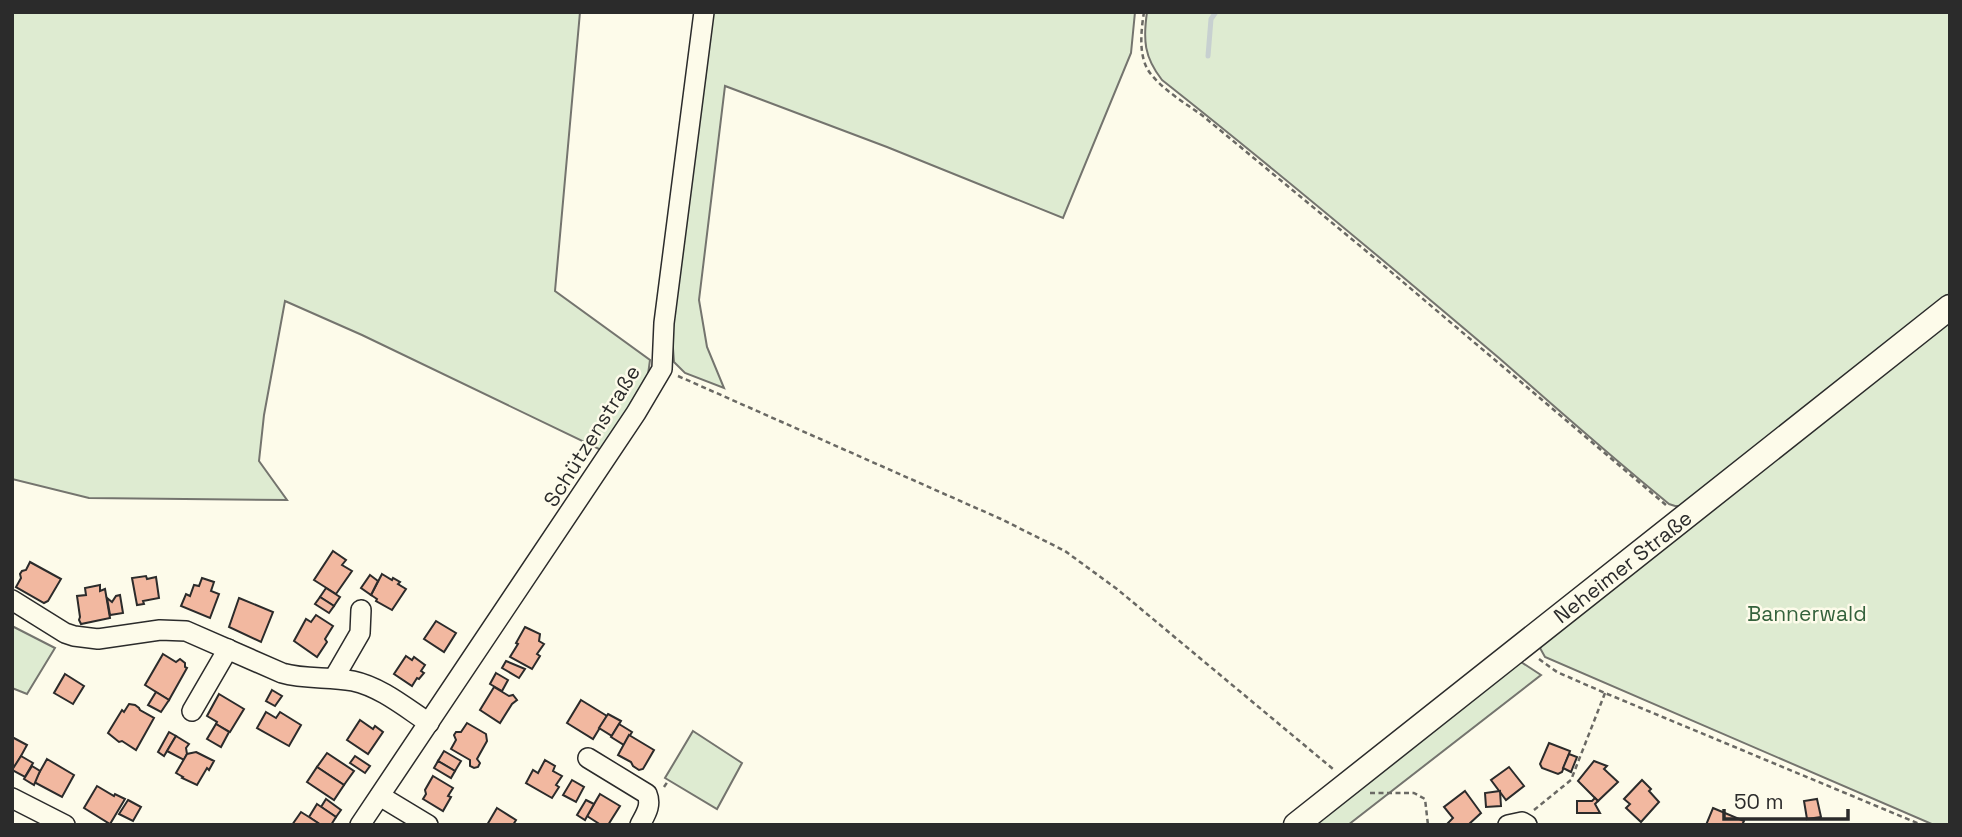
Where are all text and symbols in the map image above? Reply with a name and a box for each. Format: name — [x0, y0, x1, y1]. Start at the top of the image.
street label: Schützenstraße — [537, 360, 646, 512]
street label: Neheimer Straße — [1548, 504, 1697, 629]
park label: Bannerwald — [1747, 600, 1867, 627]
scale bar — [1724, 778, 1848, 822]
text: 50 m — [1734, 788, 1784, 815]

